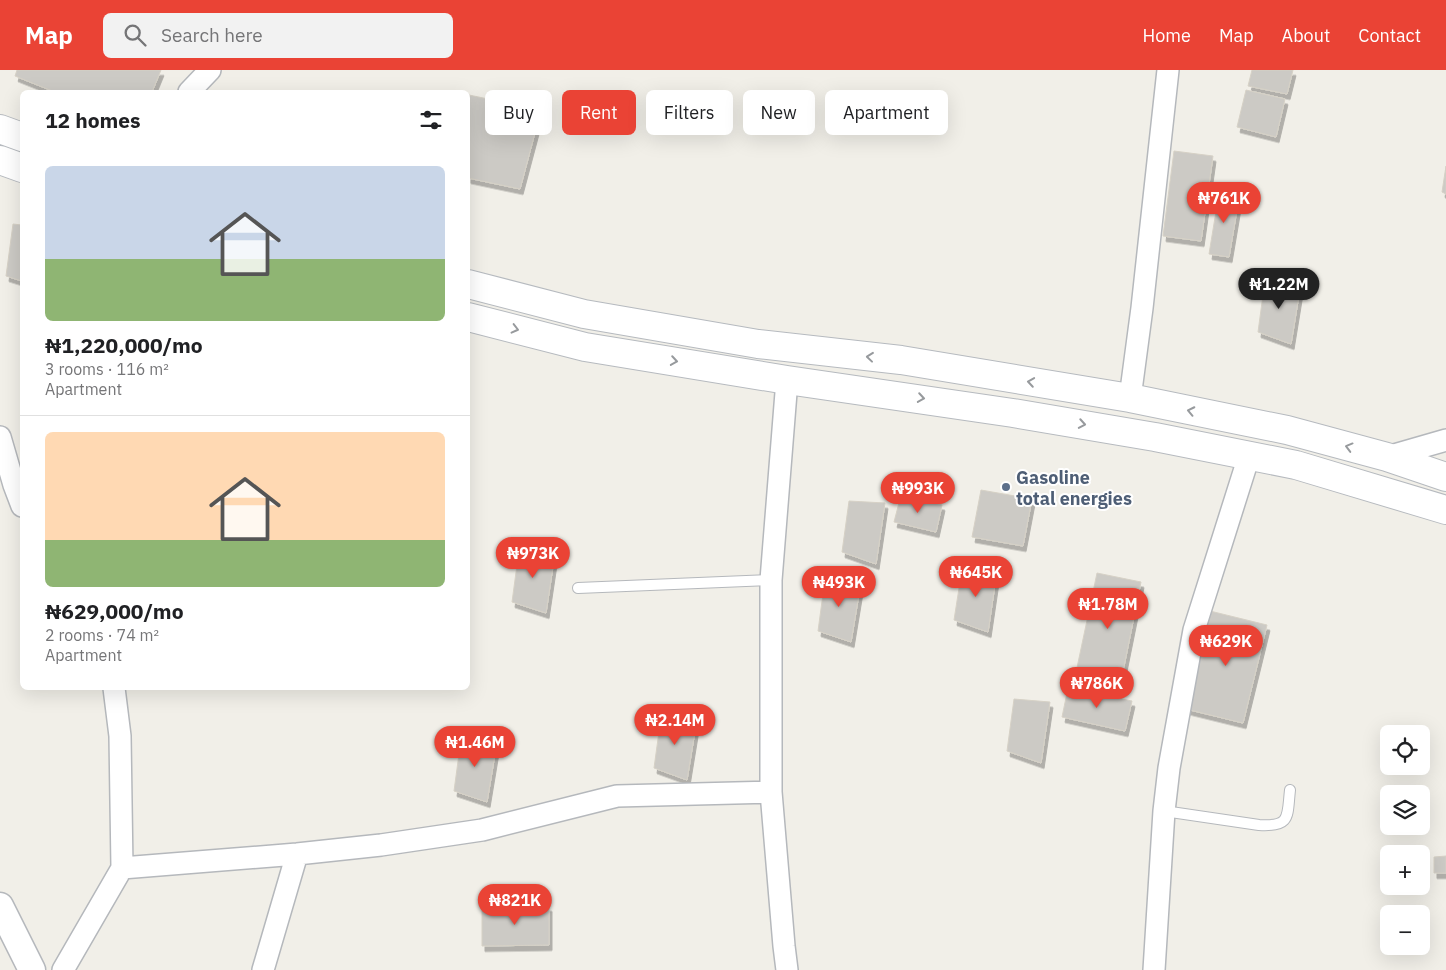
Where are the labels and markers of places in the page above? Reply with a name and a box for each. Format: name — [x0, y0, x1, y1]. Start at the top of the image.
pin: ₦761K — [1189, 182, 1259, 224]
pin: ₦1.22M — [1238, 268, 1320, 310]
place label: Gasoline total energies — [1016, 466, 1132, 510]
pin: ₦993K — [883, 472, 953, 514]
marker: Gasoline total energies — [1000, 481, 1012, 493]
pin: ₦973K — [498, 536, 568, 579]
pin: ₦645K — [941, 556, 1011, 598]
pin: ₦493K — [804, 566, 874, 608]
pin: ₦1.78M — [1067, 588, 1149, 630]
pin: ₦629K — [1191, 624, 1261, 667]
pin: ₦786K — [1062, 666, 1132, 709]
pin: ₦2.14M — [634, 704, 716, 746]
pin: ₦1.46M — [434, 726, 516, 768]
pin: ₦821K — [480, 884, 550, 926]

